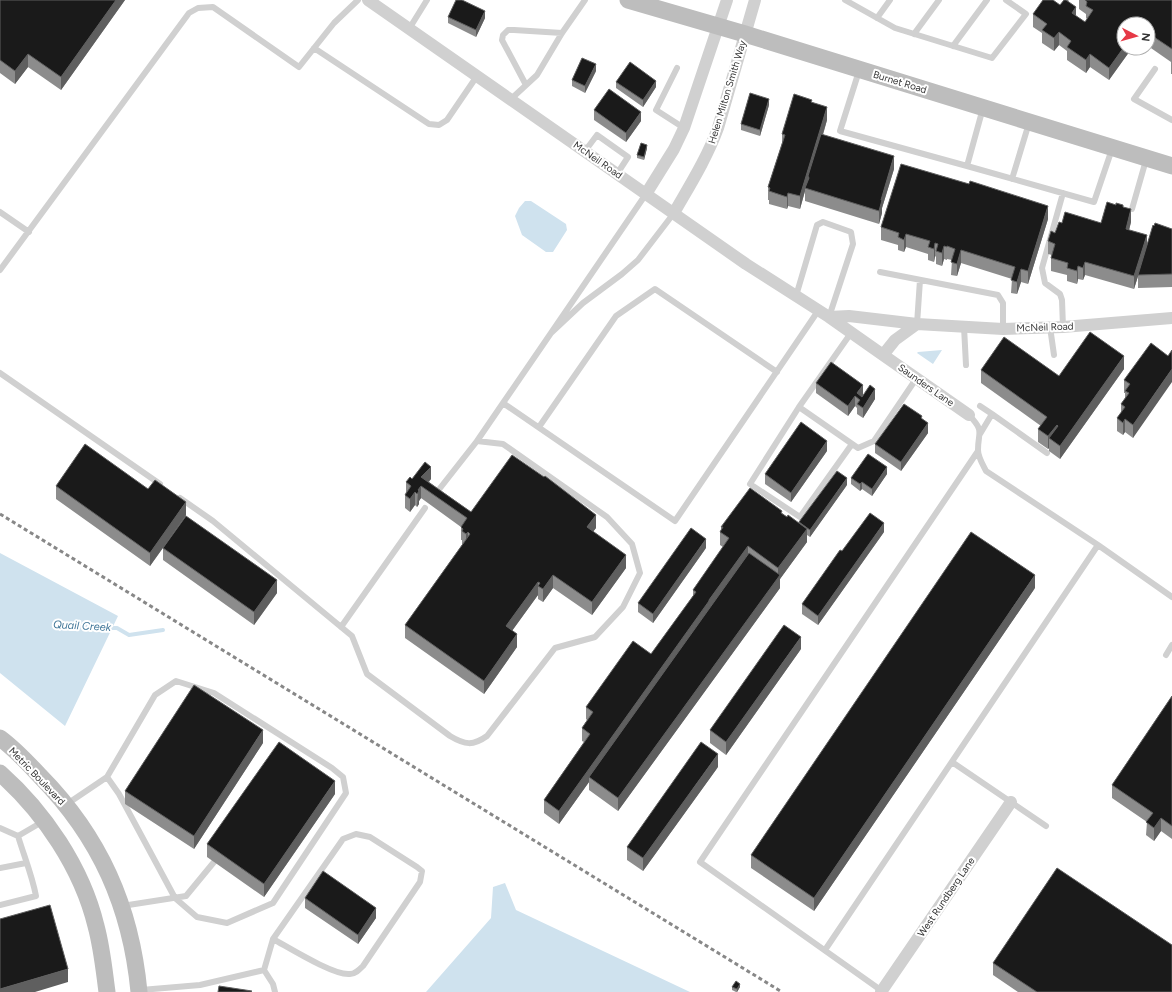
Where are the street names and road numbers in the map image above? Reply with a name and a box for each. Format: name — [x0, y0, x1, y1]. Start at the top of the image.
street label: Helen Milton Smith Way — [705, 38, 749, 145]
street label: Burnet Road — [872, 68, 929, 96]
street label: McNeil Road — [571, 138, 625, 182]
street label: McNeil Road — [1016, 320, 1074, 334]
street label: Saunders Lane — [895, 361, 957, 409]
street label: Metric Boulevard — [6, 744, 68, 808]
street label: West Rundberg Lane — [915, 854, 978, 939]

